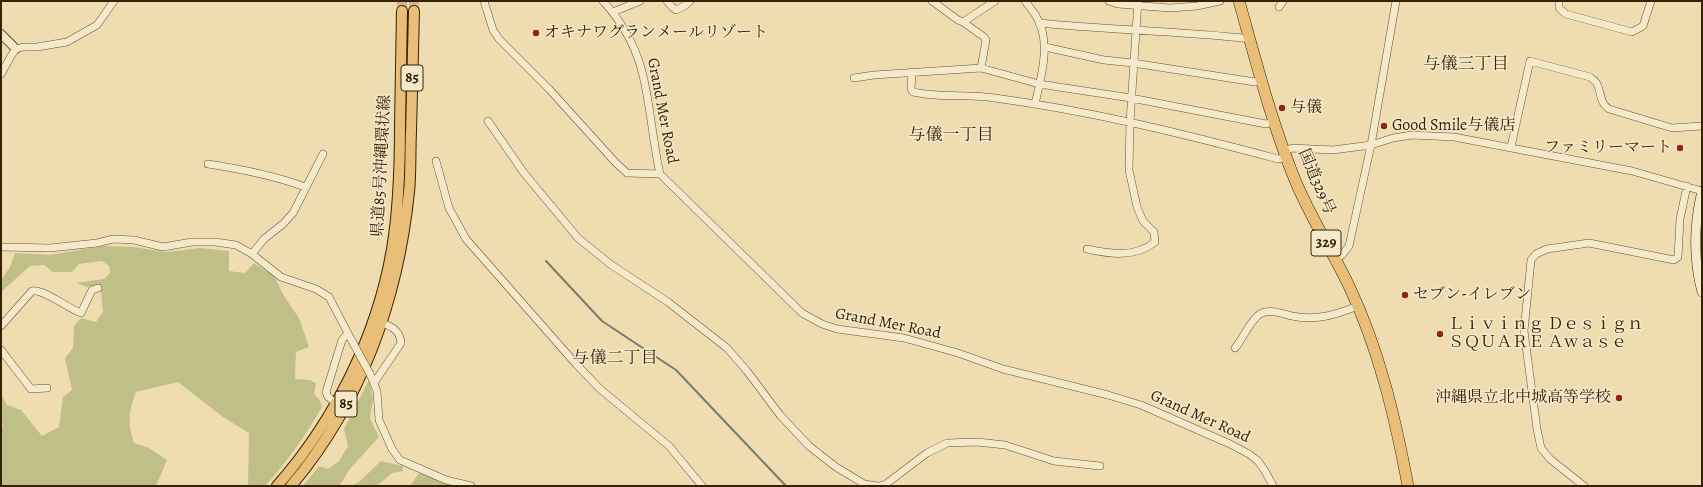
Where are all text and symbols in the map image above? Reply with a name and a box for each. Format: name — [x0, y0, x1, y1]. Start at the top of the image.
place label: オキナワグランメールリゾート — [544, 23, 768, 43]
marker: オキナワグランメールリゾート — [531, 28, 541, 38]
district label: 与儀三丁目 — [1424, 55, 1508, 75]
street label: Grand Mer Road — [642, 56, 682, 166]
road number: 85 — [401, 65, 423, 91]
street label: 県道85号沖縄環状線 — [369, 94, 395, 238]
place label: 与儀 — [1290, 98, 1322, 118]
marker: 与儀 — [1277, 103, 1287, 113]
place label: Good Smile与儀店 — [1392, 116, 1515, 136]
marker: Good Smile与儀店 — [1379, 121, 1389, 131]
district label: 与儀一丁目 — [909, 126, 993, 146]
place label: ファミリーマート — [1544, 138, 1672, 158]
marker: ファミリーマート — [1675, 143, 1685, 153]
street label: 国道329号 — [1294, 146, 1338, 218]
road number: 329 — [1311, 230, 1341, 256]
place label: セブン-イレブン — [1413, 285, 1531, 305]
marker: セブン-イレブン — [1400, 290, 1410, 300]
street label: Grand Mer Road — [833, 304, 943, 344]
place label: Ｌｉｖｉｎｇ Ｄｅｓｉｇｎ ＳＱＵＡＲＥ Ａｗａｓｅ — [1448, 315, 1643, 353]
marker: Ｌｉｖｉｎｇ Ｄｅｓｉｇｎ ＳＱＵＡＲＥ Ａｗａｓｅ — [1435, 329, 1445, 339]
district label: 与儀二丁目 — [573, 349, 657, 369]
street label: Grand Mer Road — [1147, 386, 1253, 448]
place label: 沖縄県立北中城高等学校 — [1435, 388, 1611, 408]
road number: 85 — [335, 391, 357, 417]
marker: 沖縄県立北中城高等学校 — [1614, 393, 1624, 403]

